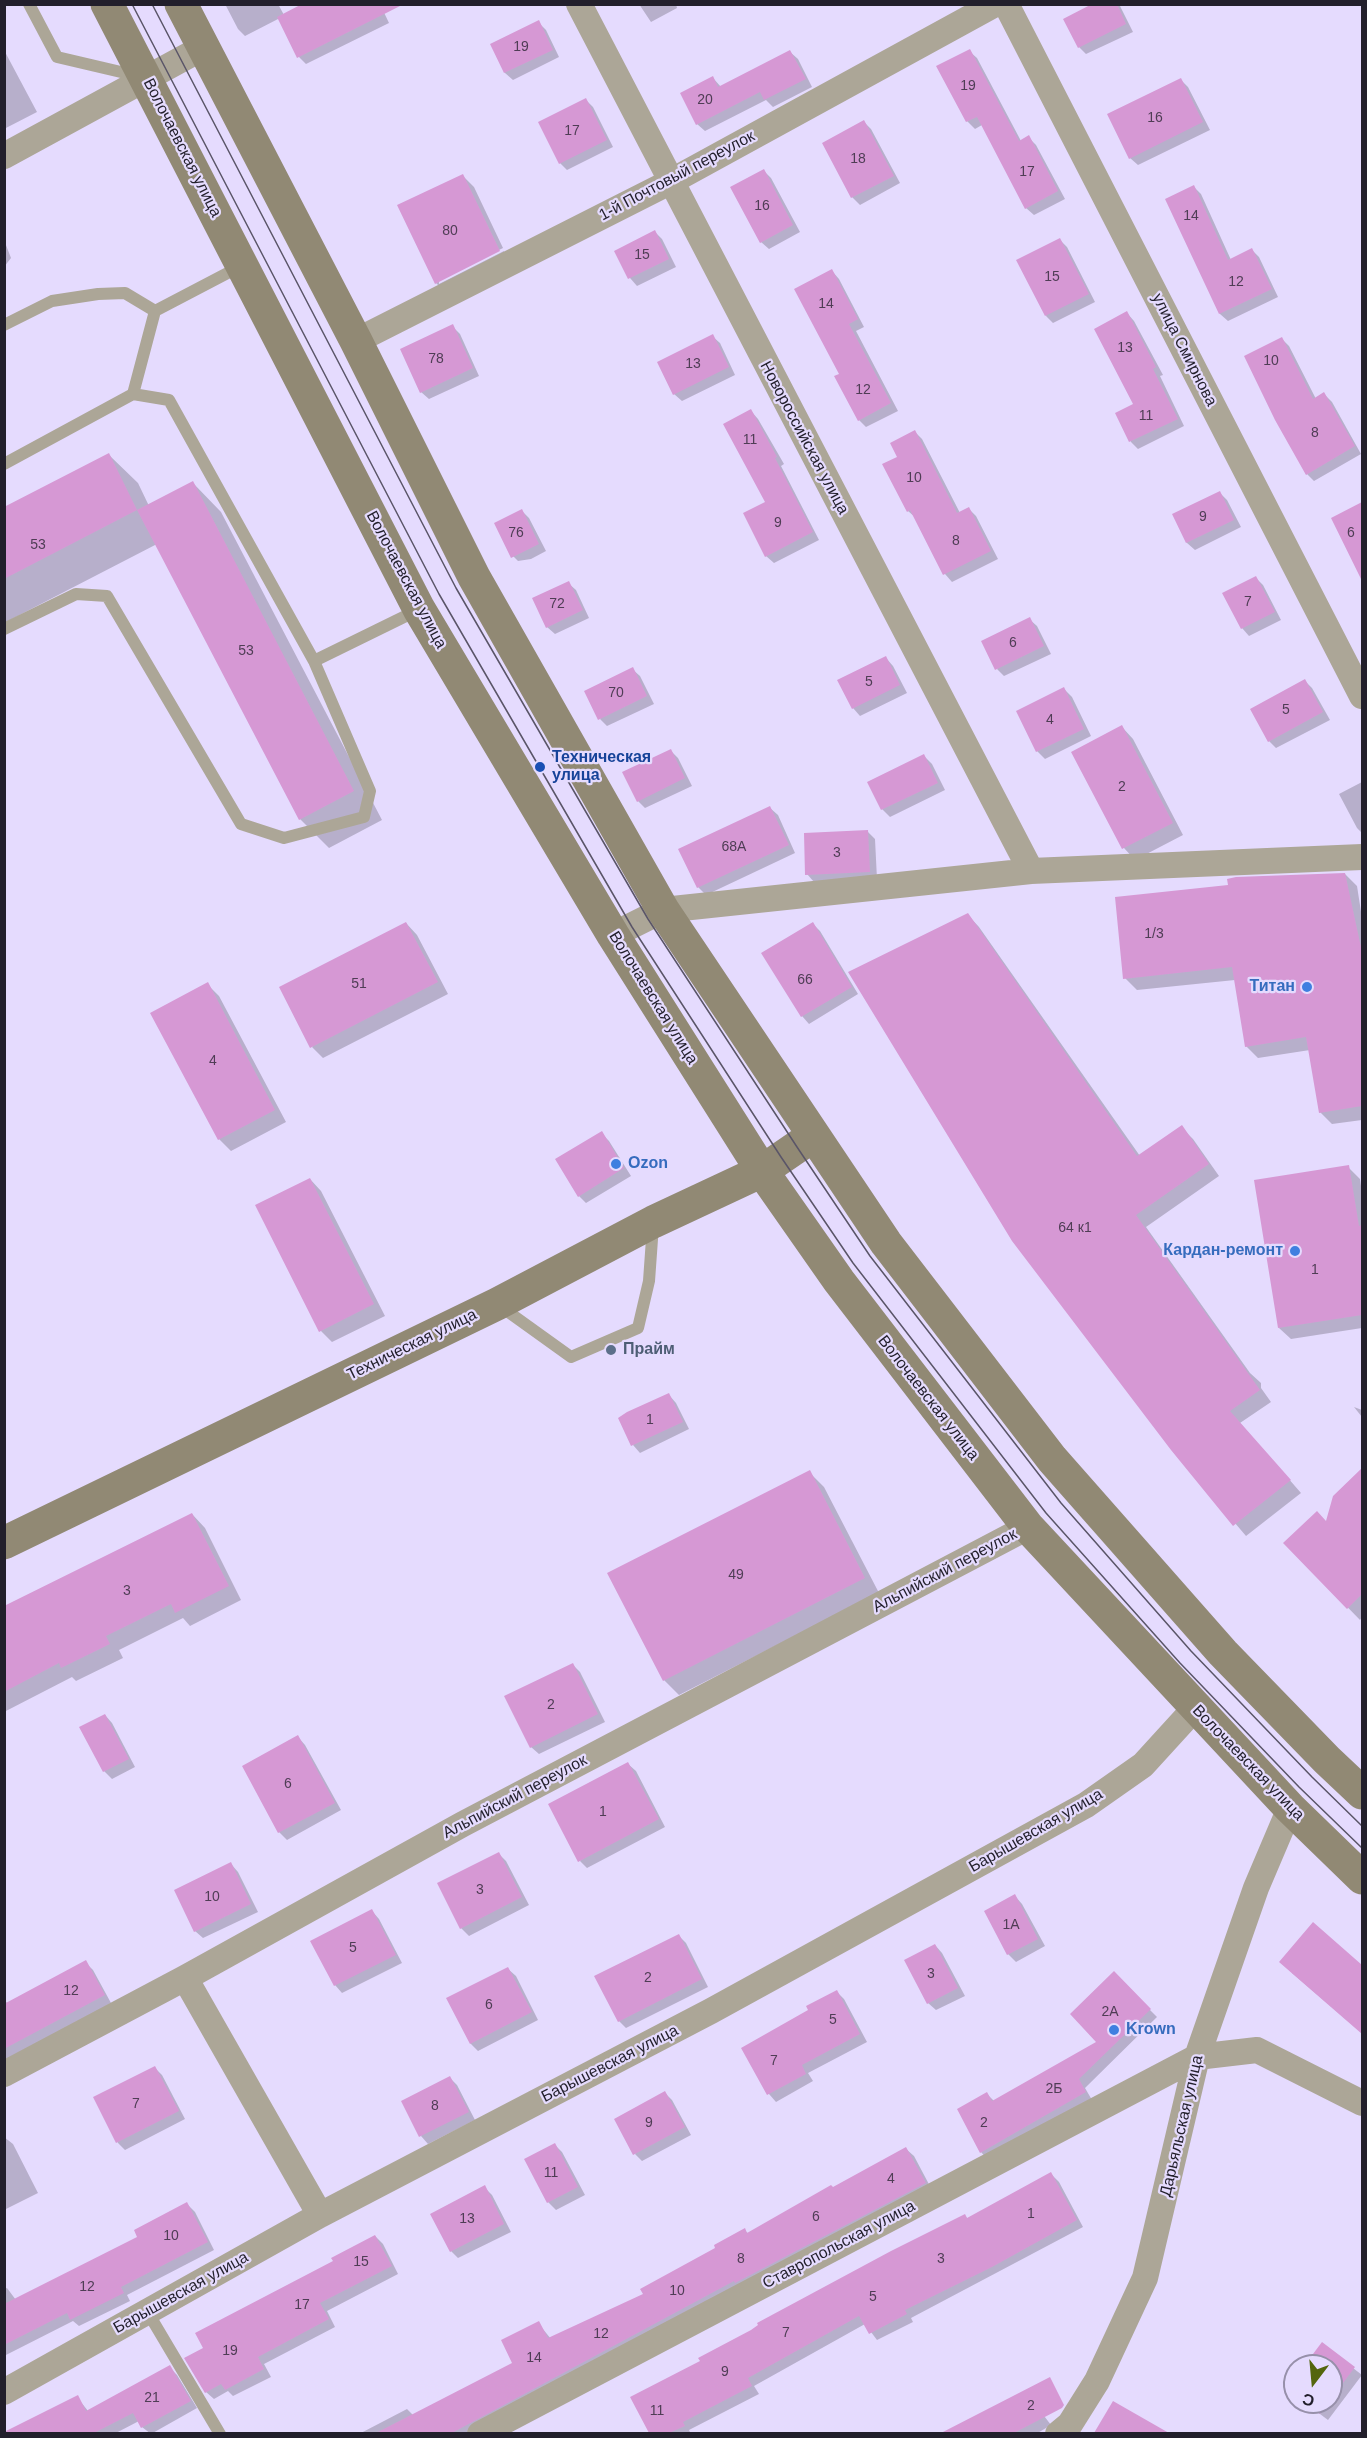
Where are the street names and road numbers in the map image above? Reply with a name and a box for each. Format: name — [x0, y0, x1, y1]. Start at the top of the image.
street label: Волочаевская улица — [139, 75, 225, 221]
street label: 1-й Почтовый переулок — [596, 127, 758, 225]
street label: улица Смирнова — [1147, 291, 1221, 409]
street label: Новороссийская улица — [755, 358, 853, 518]
street label: Волочаевская улица — [362, 508, 450, 652]
street label: Волочаевская улица — [604, 928, 702, 1068]
street label: Техническая улица — [344, 1305, 480, 1385]
street label: Волочаевская улица — [873, 1332, 983, 1464]
street label: Альпийский переулок — [870, 1525, 1020, 1617]
street label: Волочаевская улица — [1188, 1701, 1308, 1825]
street label: Альпийский переулок — [440, 1751, 590, 1843]
street label: Барышевская улица — [966, 1785, 1106, 1877]
street label: Барышевская улица — [538, 2021, 682, 2107]
street label: Дарьяльская улица — [1156, 2053, 1208, 2199]
street label: Ставропольская улица — [759, 2197, 919, 2293]
street label: Барышевская улица — [110, 2248, 252, 2338]

